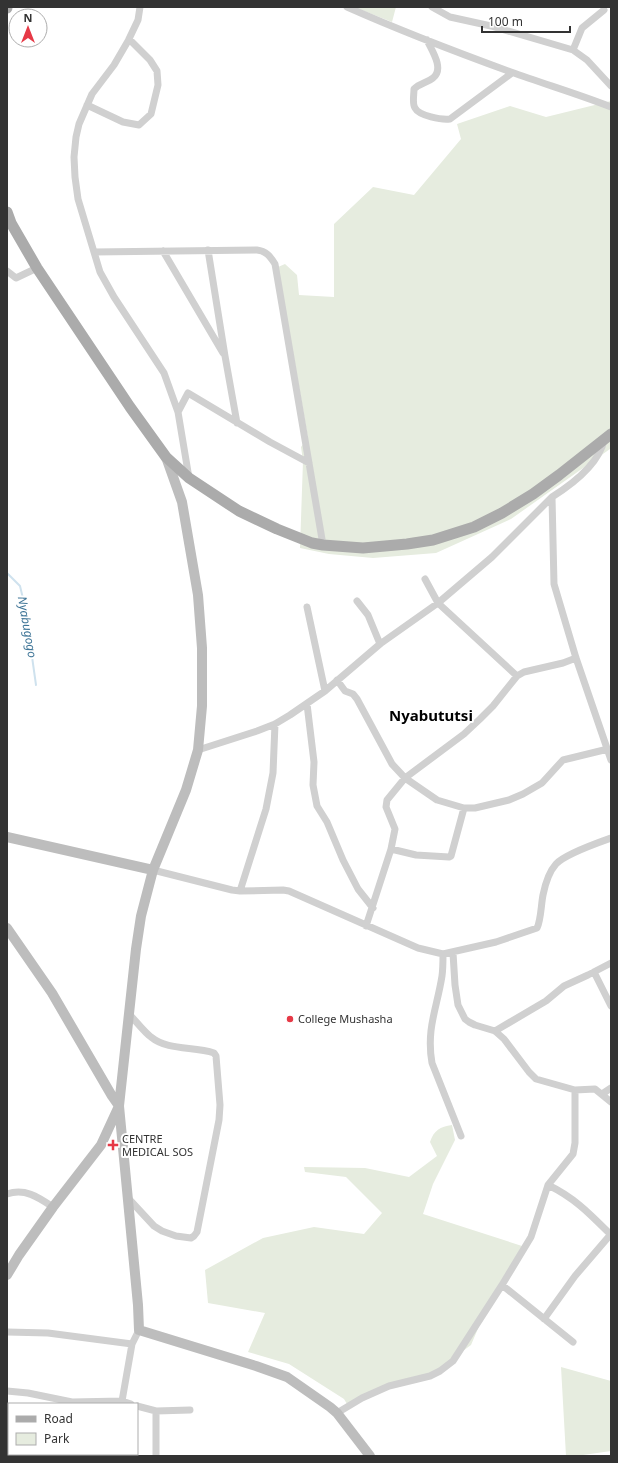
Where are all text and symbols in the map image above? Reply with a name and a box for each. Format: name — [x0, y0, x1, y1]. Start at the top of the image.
north arrow — [8, 8, 48, 48]
scale bar — [482, 8, 570, 34]
text: N — [24, 10, 32, 25]
text: 100 m — [488, 13, 523, 30]
water label: Nyabugogo — [14, 595, 41, 659]
district label: Nyabututsi — [389, 705, 473, 725]
place label: College Mushasha — [298, 1011, 393, 1026]
marker: College Mushasha — [285, 1014, 295, 1024]
place label: CENTRE MEDICAL SOS — [122, 1131, 193, 1159]
marker: CENTRE MEDICAL SOS — [107, 1139, 119, 1151]
legend — [8, 1403, 138, 1455]
text: Road — [44, 1410, 73, 1427]
text: Park — [44, 1430, 70, 1447]

